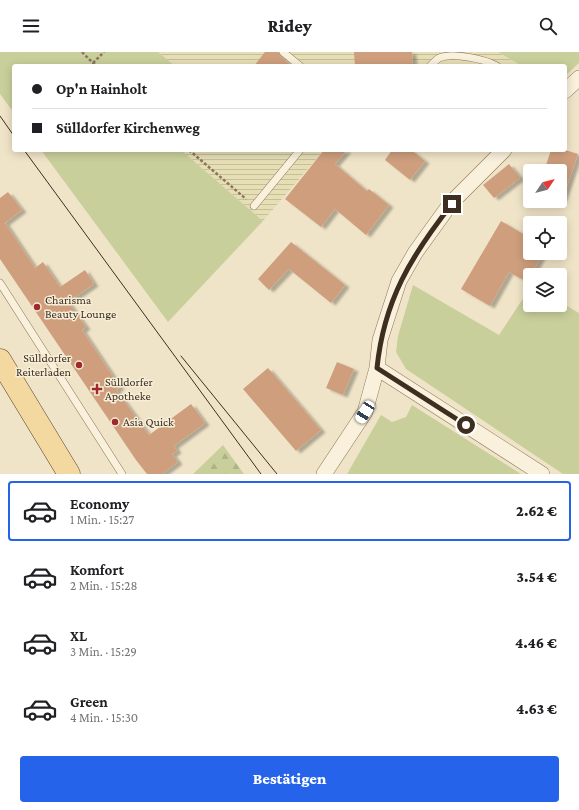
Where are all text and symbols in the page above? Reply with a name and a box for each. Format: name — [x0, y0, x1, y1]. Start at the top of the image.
icon: menu — [20, 15, 42, 37]
icon: search — [537, 15, 559, 37]
text: Ridey — [267, 16, 312, 36]
text: Op'n Hainholt — [56, 81, 147, 97]
text: Sülldorfer Kirchenweg — [56, 120, 200, 136]
north arrow — [523, 164, 567, 208]
map controls — [523, 164, 567, 312]
route end — [443, 195, 461, 213]
button: locate — [523, 216, 567, 260]
button: layers — [523, 268, 567, 312]
place label: Charisma Beauty Lounge — [45, 293, 116, 321]
marker: Charisma Beauty Lounge — [32, 302, 42, 312]
place label: Sülldorfer Reiterladen — [16, 351, 72, 379]
marker: Sülldorfer Reiterladen — [74, 360, 84, 370]
place label: Sülldorfer Apotheke — [105, 375, 154, 403]
marker: Sülldorfer Apotheke — [92, 384, 102, 394]
car — [353, 399, 377, 425]
place label: Asia Quick — [123, 415, 174, 429]
route start — [457, 416, 475, 434]
marker: Asia Quick — [110, 417, 120, 427]
icon: car — [22, 493, 58, 529]
text: Economy — [70, 496, 129, 512]
text: 2.62 € — [516, 503, 557, 519]
text: 1 Min. · 15:27 — [70, 512, 134, 527]
icon: car — [22, 559, 58, 595]
text: Komfort — [70, 562, 124, 578]
text: 3.54 € — [517, 569, 557, 585]
text: 2 Min. · 15:28 — [70, 578, 137, 593]
icon: car — [22, 625, 58, 661]
text: XL — [70, 628, 87, 644]
text: 4.46 € — [515, 635, 557, 651]
text: 3 Min. · 15:29 — [70, 644, 137, 659]
icon: car — [22, 691, 58, 727]
text: Green — [70, 694, 108, 710]
text: 4.63 € — [516, 701, 557, 717]
text: 4 Min. · 15:30 — [70, 710, 138, 725]
button: Bestätigen — [20, 756, 559, 802]

